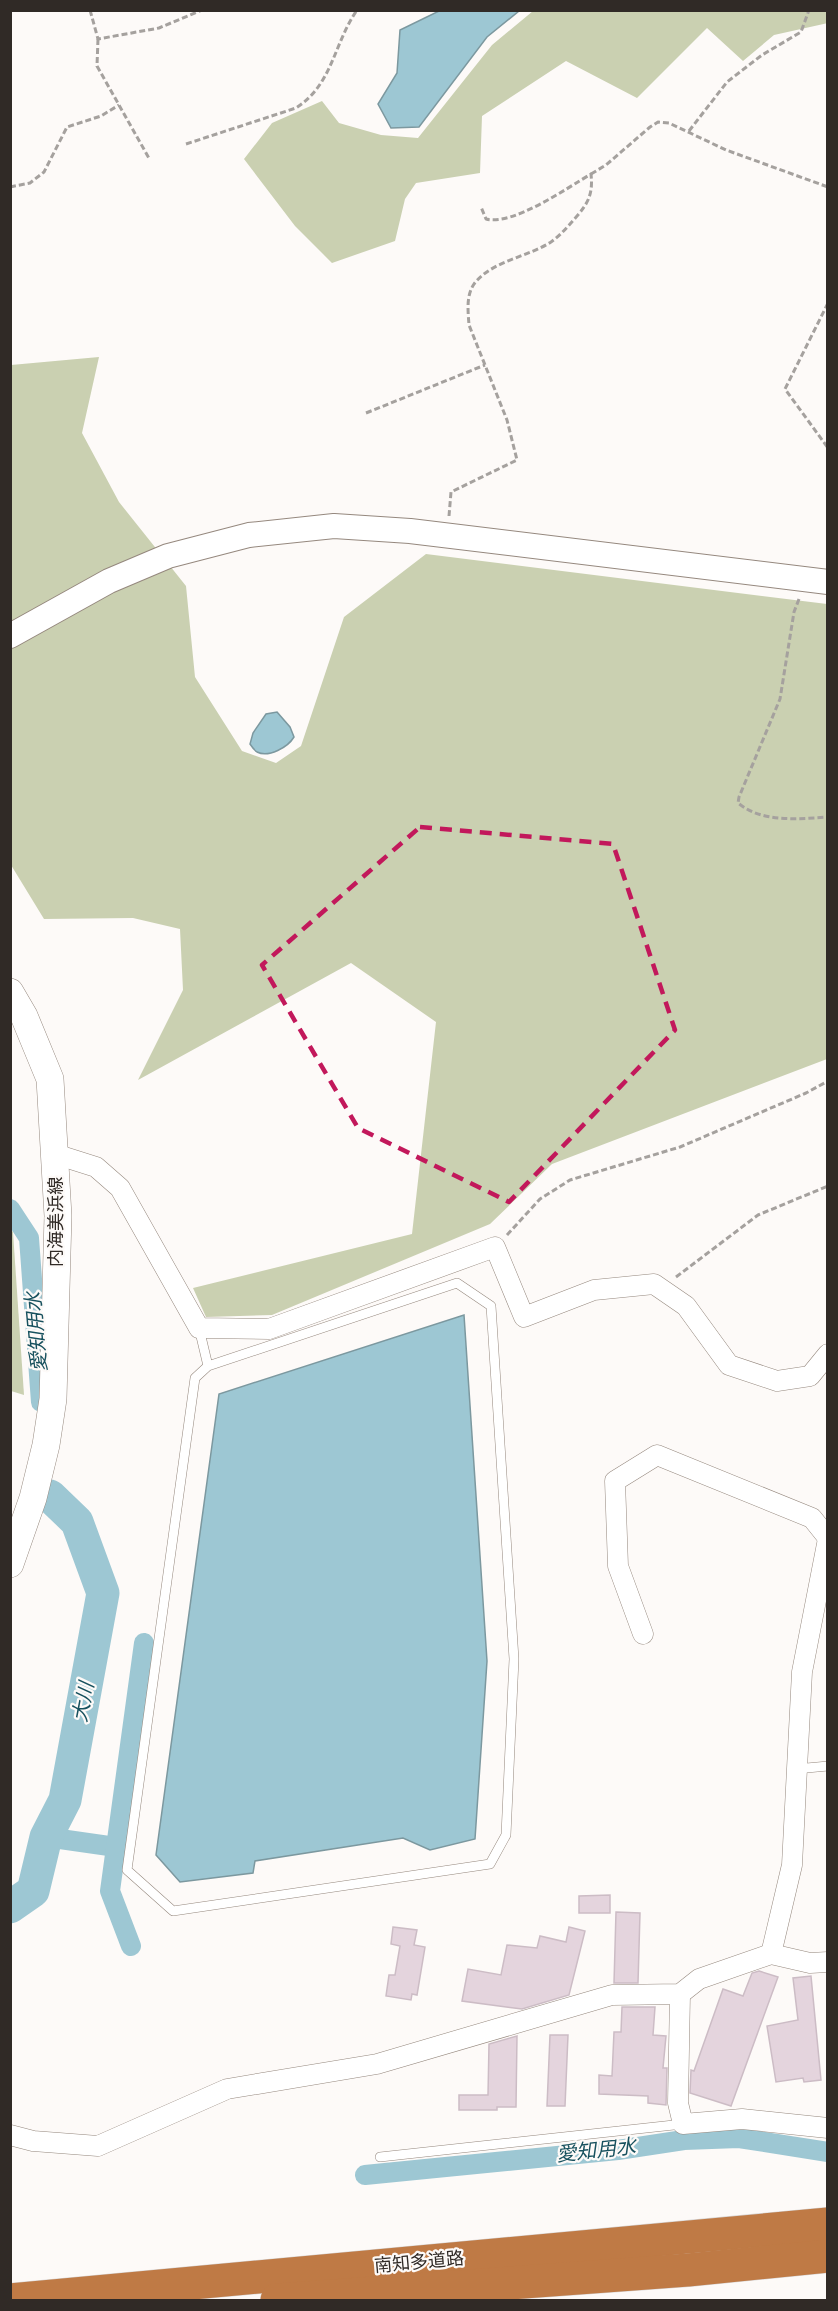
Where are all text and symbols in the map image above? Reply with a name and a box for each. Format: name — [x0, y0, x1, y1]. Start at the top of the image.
street label: 内海美浜線 — [45, 1177, 66, 1267]
water label: 愛知用水 — [20, 1289, 51, 1373]
water label: 大川 — [67, 1678, 99, 1724]
water label: 愛知用水 — [555, 2134, 639, 2166]
street label: 南知多道路 — [373, 2247, 465, 2276]

